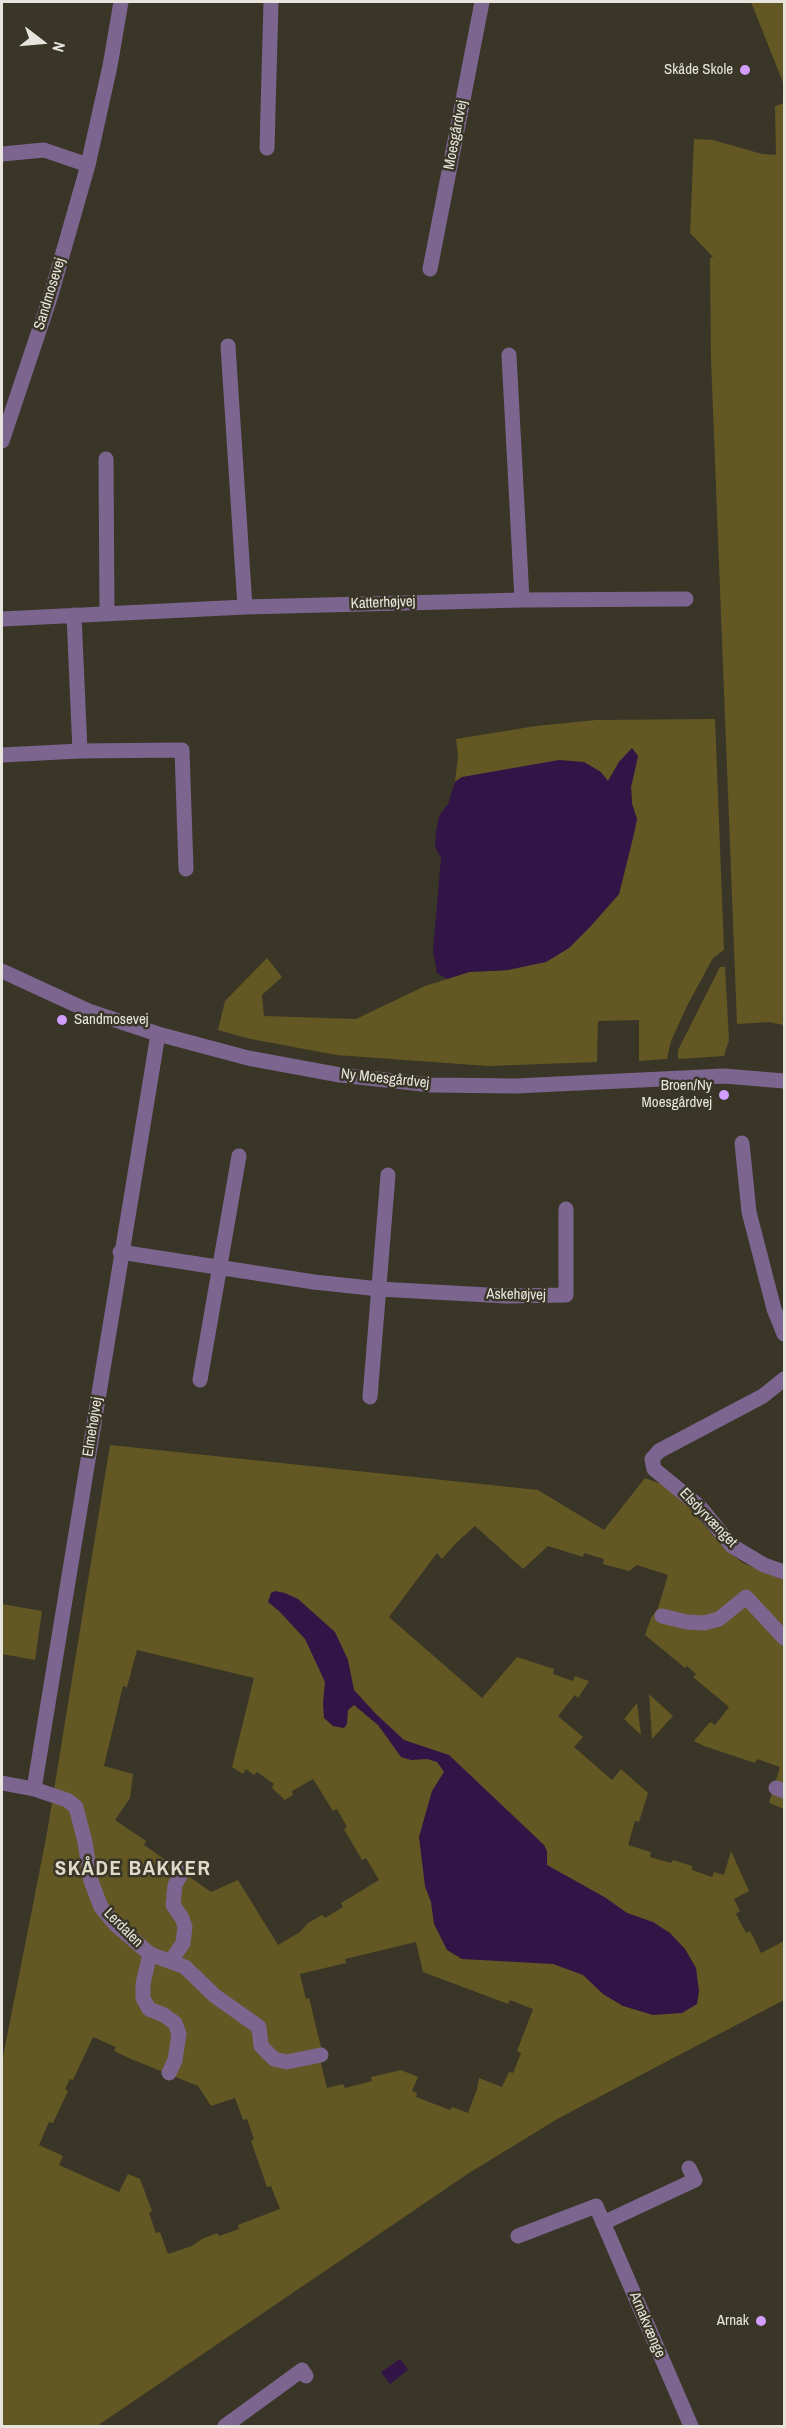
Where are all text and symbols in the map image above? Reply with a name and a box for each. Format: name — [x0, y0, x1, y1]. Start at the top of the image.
north arrow — [12, 12, 72, 72]
text: N — [47, 39, 71, 55]
place label: Skåde Skole — [664, 61, 733, 79]
marker: Skåde Skole — [738, 63, 752, 77]
street label: Moesgårdvej — [440, 99, 472, 171]
street label: Sandmosevej — [30, 256, 70, 332]
street label: Katterhøjvej — [350, 593, 416, 613]
place label: Sandmosevej — [74, 1011, 149, 1029]
marker: Sandmosevej — [55, 1013, 69, 1027]
street label: Ny Moesgårdvej — [340, 1065, 430, 1093]
place label: Broen/Ny Moesgårdvej — [642, 1077, 712, 1112]
marker: Broen/Ny Moesgårdvej — [717, 1088, 731, 1102]
street label: Askehøjvej — [486, 1285, 546, 1305]
street label: Elmehøjvej — [79, 1396, 107, 1458]
street label: Elsdyrvænget — [675, 1485, 741, 1551]
district label: SKÅDE BAKKER — [55, 1856, 211, 1882]
street label: Lerdalen — [100, 1905, 146, 1951]
street label: Arnakvænge — [625, 2289, 669, 2361]
place label: Arnak — [717, 2312, 749, 2330]
marker: Arnak — [754, 2314, 768, 2328]

